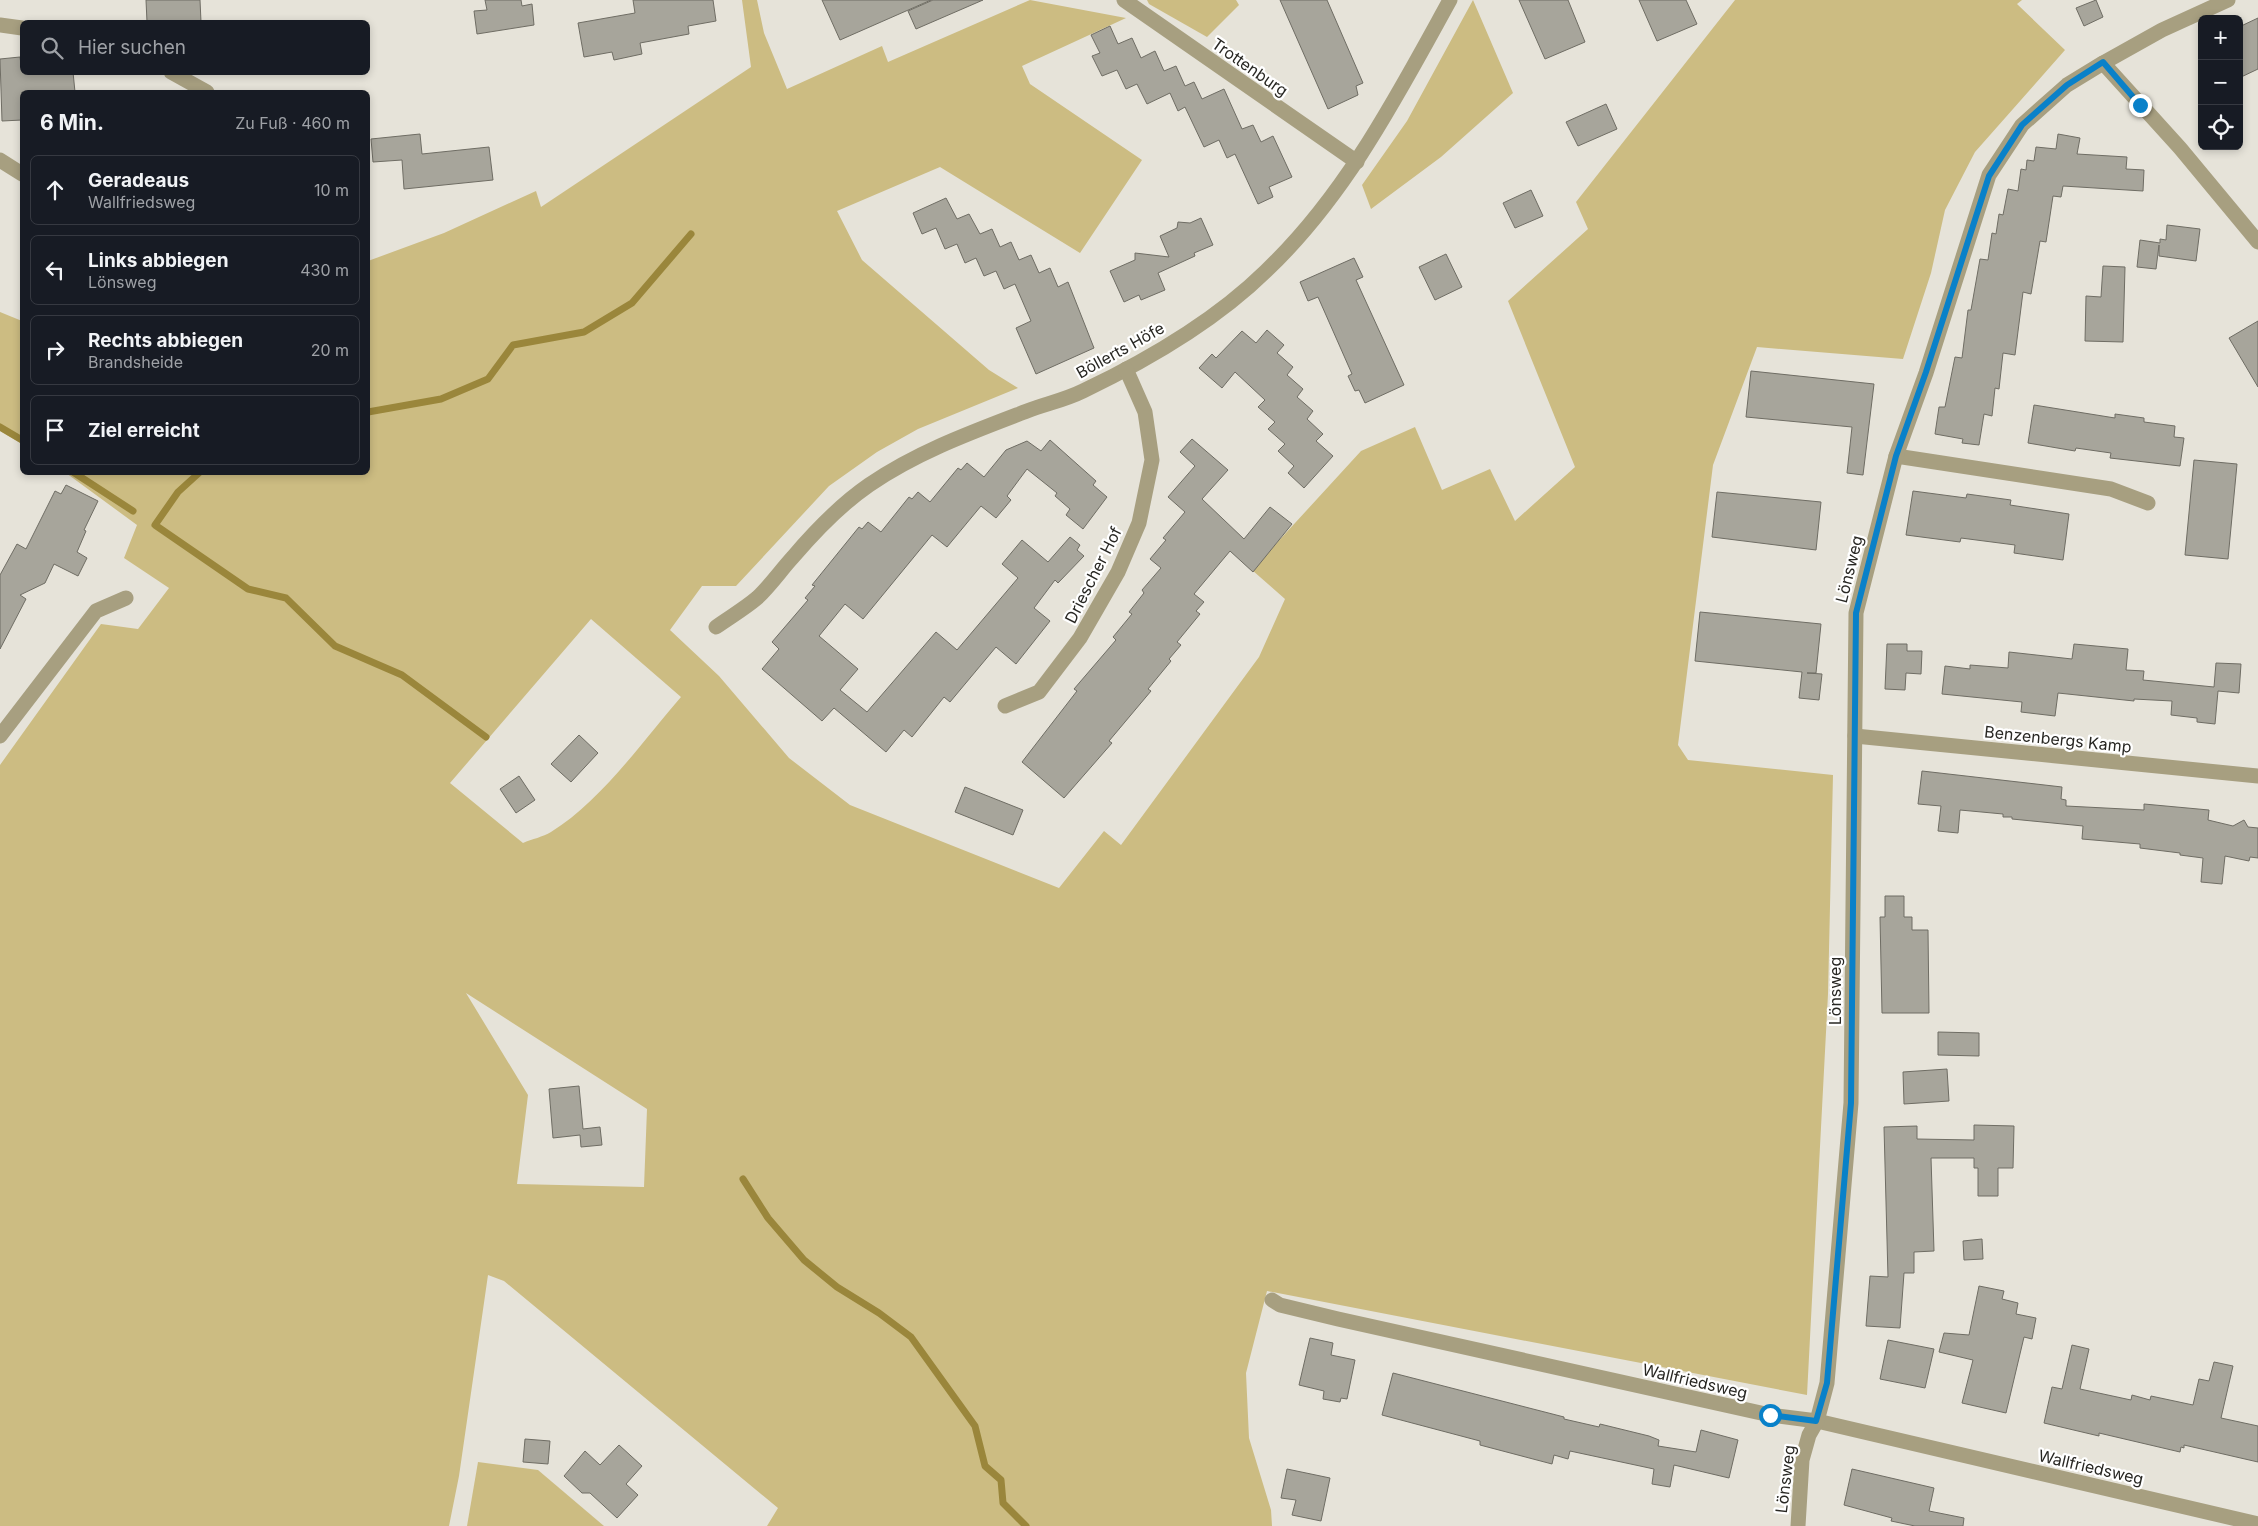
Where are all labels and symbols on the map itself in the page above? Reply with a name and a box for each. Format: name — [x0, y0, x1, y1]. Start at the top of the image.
street label: Trottenburg — [1208, 33, 1292, 101]
route end — [2129, 94, 2152, 117]
street label: Böllerts Höfe — [1072, 318, 1168, 382]
street label: Driescher Hof — [1060, 523, 1126, 626]
street label: Lönsweg — [1831, 533, 1867, 605]
street label: Benzenbergs Kamp — [1983, 721, 2133, 757]
street label: Lönsweg — [1825, 957, 1845, 1025]
street label: Wallfriedsweg — [1640, 1359, 1750, 1403]
route start — [1759, 1404, 1782, 1427]
street label: Lönsweg — [1771, 1444, 1799, 1514]
street label: Wallfriedsweg — [2036, 1445, 2146, 1489]

